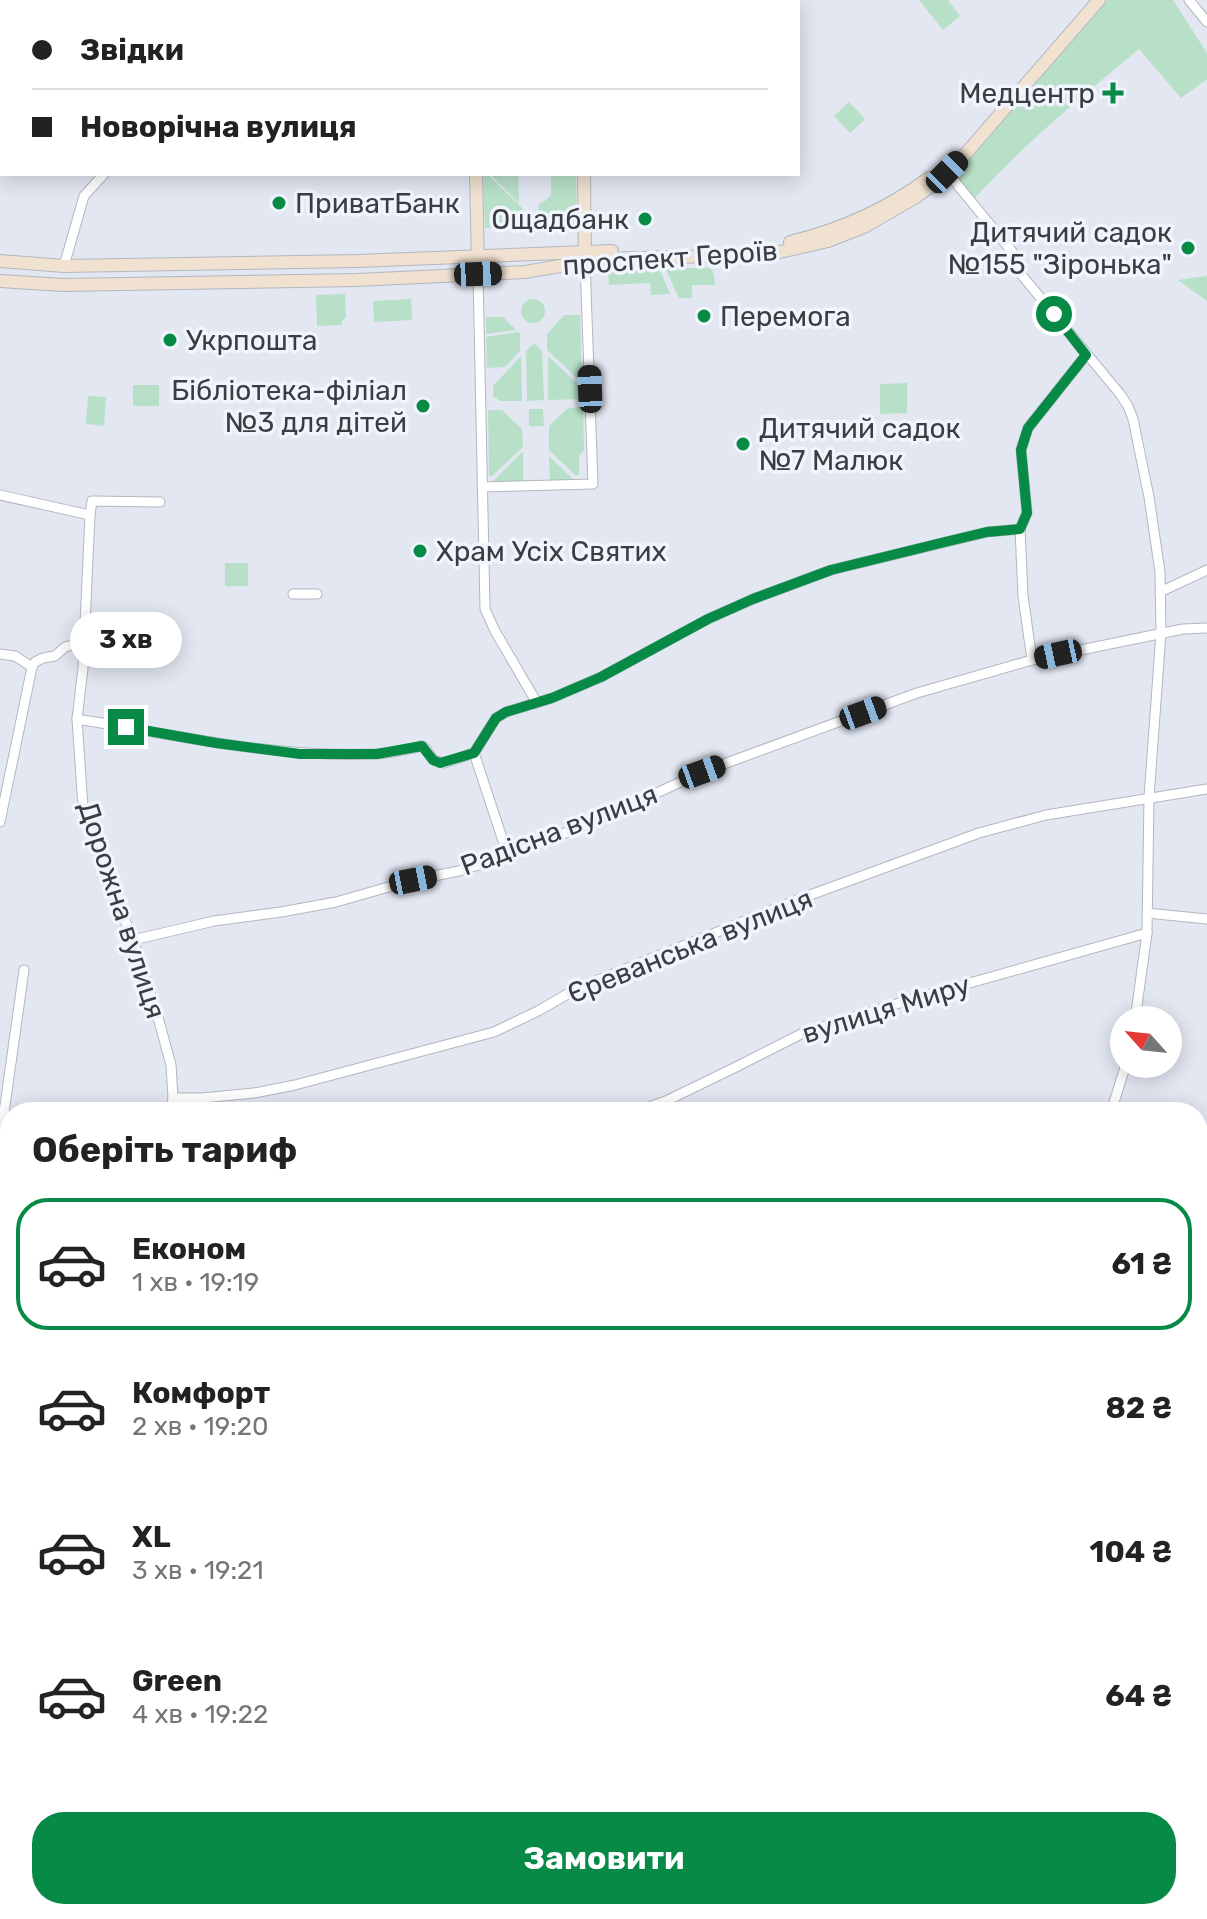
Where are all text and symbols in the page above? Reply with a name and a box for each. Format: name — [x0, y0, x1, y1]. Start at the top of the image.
text: Звідки — [80, 32, 184, 68]
place label: Медцентр — [959, 77, 1095, 110]
marker: Медцентр — [1102, 82, 1124, 104]
text: Новорічна вулиця — [80, 109, 357, 145]
car — [922, 147, 972, 197]
place label: ПриватБанк — [295, 187, 460, 220]
marker: ПриватБанк — [270, 194, 288, 212]
place label: Ощадбанк — [491, 203, 629, 236]
marker: Ощадбанк — [636, 210, 654, 228]
place label: Дитячий садок №155 "Зіронька" — [948, 216, 1172, 281]
street label: проспект Героїв — [561, 234, 779, 282]
marker: Дитячий садок №155 "Зіронька" — [1179, 239, 1197, 257]
car — [454, 261, 502, 287]
route start — [1036, 296, 1072, 332]
place label: Перемога — [720, 300, 851, 333]
marker: Перемога — [695, 307, 713, 325]
place label: Укрпошта — [186, 324, 318, 357]
marker: Укрпошта — [161, 331, 179, 349]
car — [577, 365, 603, 413]
place label: Бібліотека-філіал №3 для дітей — [171, 374, 407, 439]
marker: Бібліотека-філіал №3 для дітей — [414, 397, 432, 415]
place label: Дитячий садок №7 Малюк — [759, 412, 961, 477]
marker: Дитячий садок №7 Малюк — [734, 435, 752, 453]
place label: Храм Усіх Святих — [436, 535, 667, 568]
marker: Храм Усіх Святих — [411, 542, 429, 560]
callout: 3 хв — [70, 611, 182, 667]
text: 3 хв — [99, 624, 153, 655]
car — [1032, 637, 1084, 671]
car — [836, 694, 890, 732]
route end — [108, 709, 144, 745]
car — [675, 753, 729, 791]
street label: Радісна вулиця — [456, 777, 662, 883]
street label: Дорожна вулиця — [71, 797, 173, 1023]
car — [387, 864, 439, 896]
street label: Єреванська вулиця — [563, 882, 817, 1010]
street label: вулиця Миру — [798, 968, 974, 1050]
north arrow — [1110, 1006, 1182, 1078]
map controls — [1110, 1006, 1182, 1078]
text: Оберіть тариф — [32, 1128, 297, 1171]
icon: car — [36, 1228, 108, 1300]
text: Економ — [132, 1231, 246, 1267]
text: 61 ₴ — [1111, 1246, 1172, 1282]
text: 1 хв · 19:19 — [132, 1267, 259, 1298]
icon: car — [36, 1372, 108, 1444]
text: Комфорт — [132, 1375, 270, 1411]
text: 82 ₴ — [1105, 1390, 1172, 1426]
text: 2 хв · 19:20 — [132, 1411, 269, 1442]
icon: car — [36, 1516, 108, 1588]
text: XL — [132, 1519, 171, 1555]
text: 104 ₴ — [1089, 1534, 1172, 1570]
text: 3 хв · 19:21 — [132, 1555, 264, 1586]
icon: car — [36, 1660, 108, 1732]
text: Green — [132, 1663, 222, 1699]
text: 64 ₴ — [1105, 1678, 1172, 1714]
text: 4 хв · 19:22 — [132, 1699, 268, 1730]
button: Замовити — [32, 1812, 1176, 1904]

